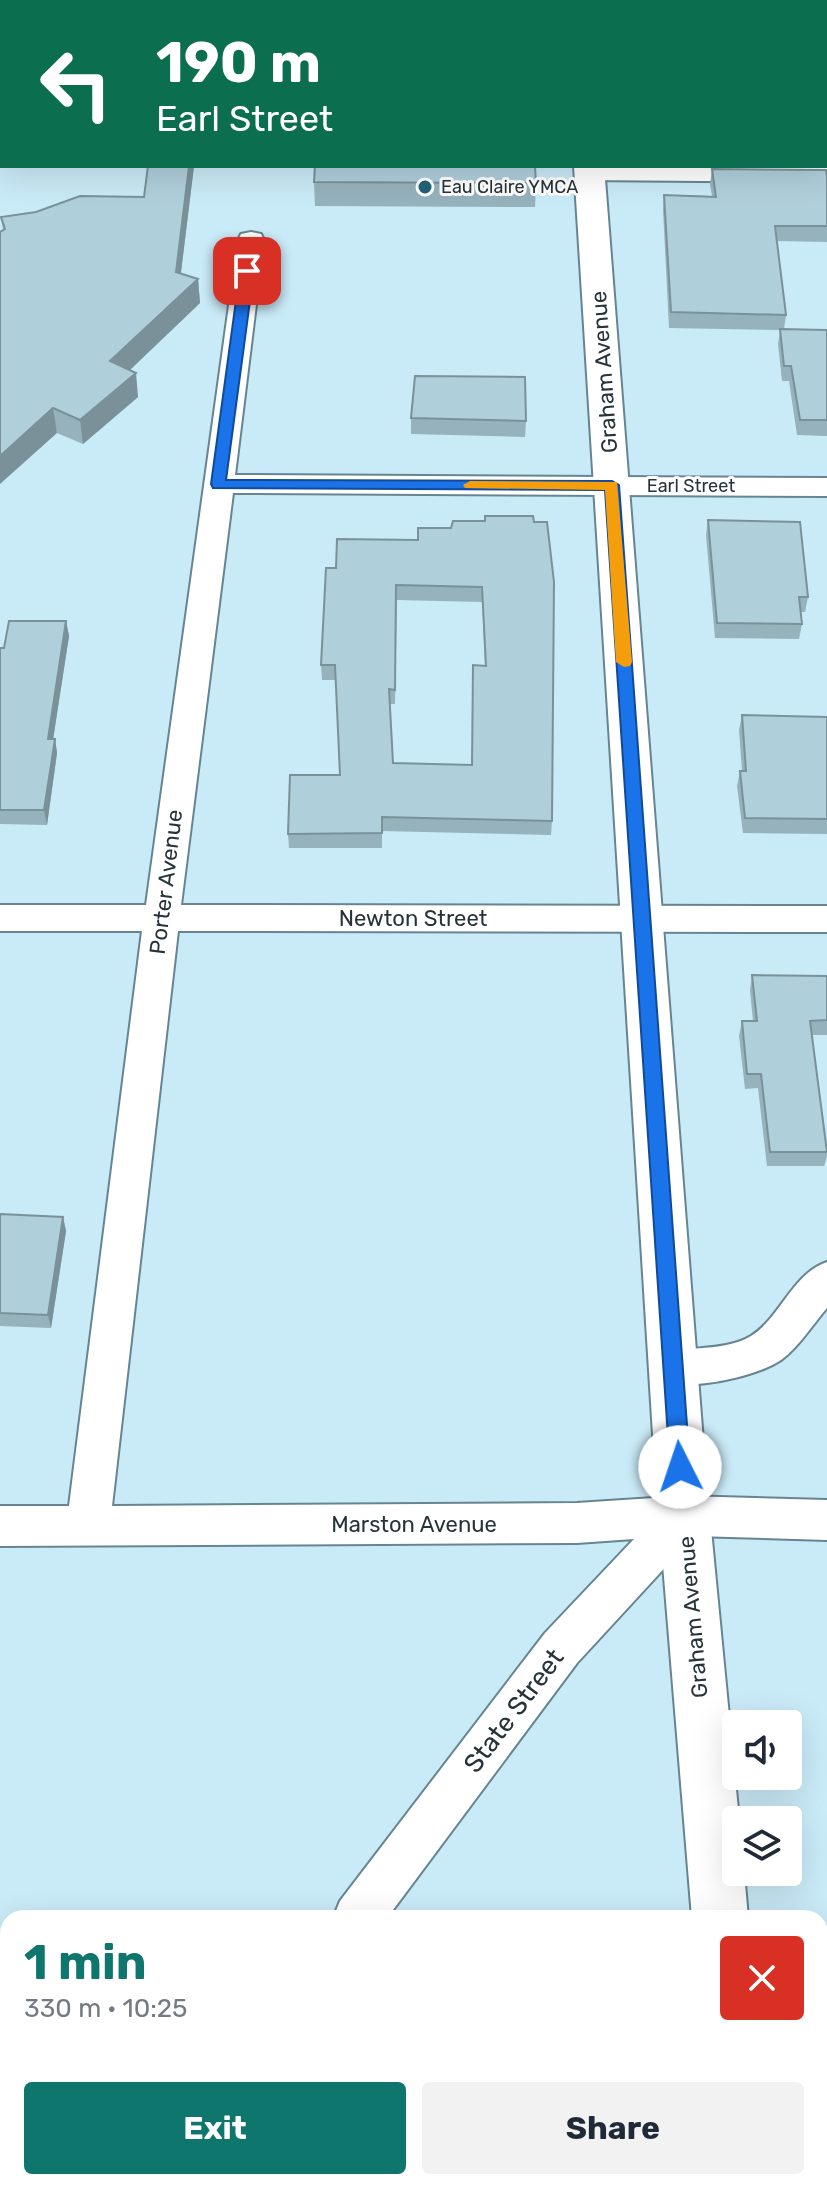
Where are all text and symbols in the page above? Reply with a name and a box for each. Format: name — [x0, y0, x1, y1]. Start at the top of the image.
text: 190 m — [156, 30, 321, 96]
icon: left — [24, 32, 128, 136]
text: Earl Street — [156, 97, 333, 140]
place label: Eau Claire YMCA — [441, 176, 578, 198]
marker: Eau Claire YMCA — [416, 178, 434, 196]
pin — [213, 237, 281, 305]
icon: arrive — [225, 249, 269, 293]
street label: Graham Avenue — [585, 290, 623, 454]
street label: Earl Street — [647, 475, 735, 497]
street label: Porter Avenue — [144, 808, 188, 956]
street label: Newton Street — [339, 905, 488, 932]
position arrow — [638, 1425, 722, 1509]
street label: Marston Avenue — [331, 1511, 497, 1538]
street label: Graham Avenue — [672, 1535, 714, 1699]
street label: State Street — [457, 1643, 571, 1779]
map controls — [722, 1710, 802, 1886]
button: sound — [722, 1710, 802, 1790]
button: layers — [722, 1806, 802, 1886]
text: 1 min — [24, 1934, 147, 1991]
button: close — [720, 1936, 804, 2020]
text: 330 m · 10:25 — [24, 1993, 188, 2024]
button: Exit — [24, 2082, 406, 2174]
button: Share — [422, 2082, 804, 2174]

